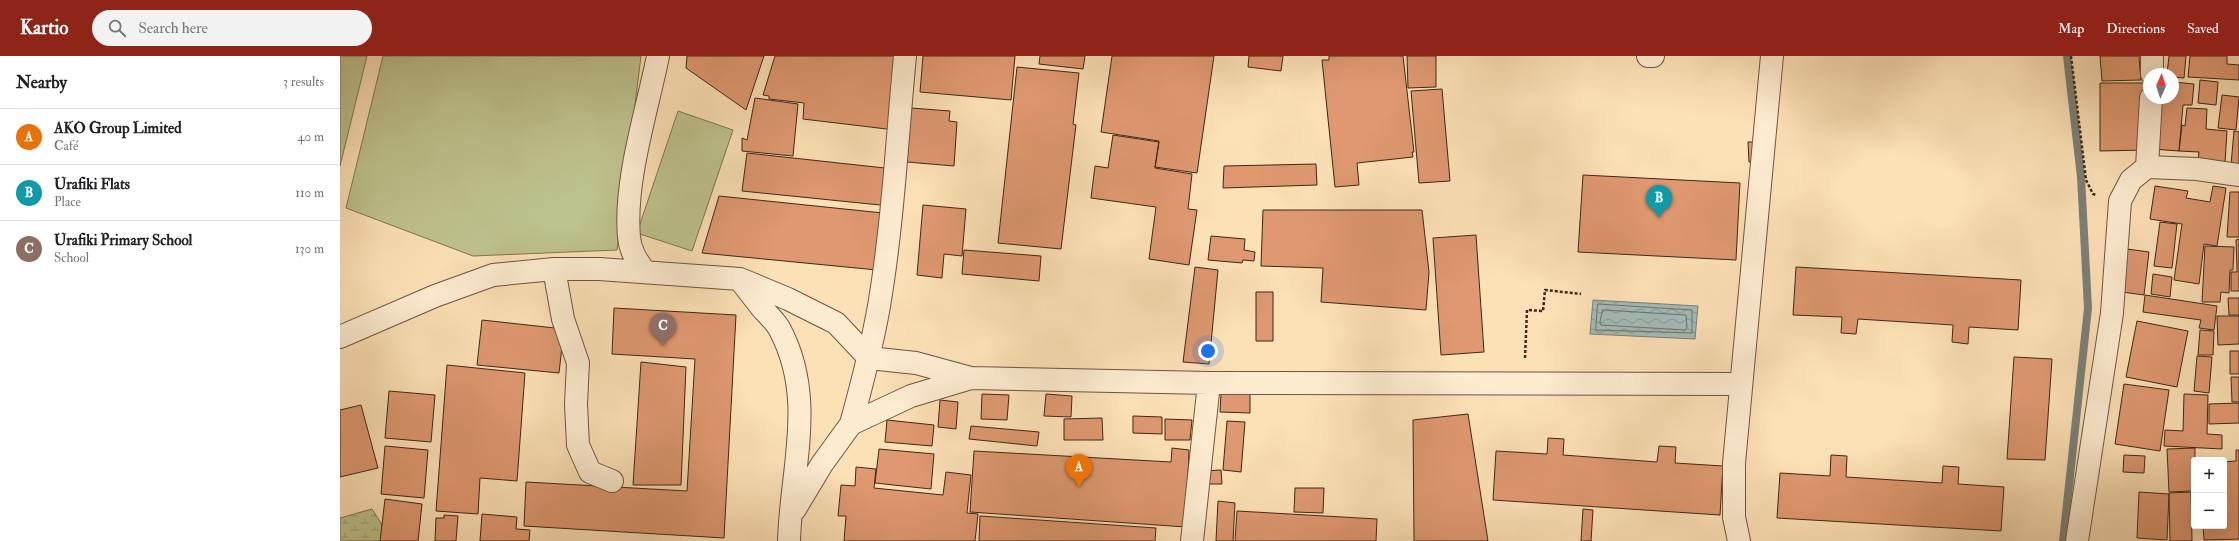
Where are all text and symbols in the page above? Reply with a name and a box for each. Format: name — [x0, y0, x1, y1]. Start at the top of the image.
search box — [92, 10, 372, 46]
text: Kartio — [20, 16, 68, 40]
icon: search — [106, 17, 128, 39]
text: Search here — [138, 19, 208, 38]
text: Map — [2058, 20, 2084, 37]
text: Directions — [2106, 20, 2165, 37]
text: Saved — [2187, 20, 2219, 37]
north arrow — [2143, 68, 2179, 104]
text: Nearby — [16, 72, 67, 93]
text: 3 results — [283, 74, 324, 90]
text: AKO Group Limited — [54, 119, 182, 138]
text: A — [25, 129, 33, 145]
text: 40 m — [298, 129, 324, 145]
text: Café — [54, 138, 78, 154]
text: Urafiki Flats — [54, 175, 130, 194]
text: B — [25, 185, 33, 201]
text: 110 m — [295, 185, 324, 201]
pin: B — [1646, 185, 1672, 218]
text: Place — [54, 194, 81, 210]
text: Urafiki Primary School — [54, 231, 192, 250]
text: C — [24, 241, 34, 257]
text: 130 m — [295, 241, 324, 257]
text: School — [54, 250, 89, 266]
pin: C — [650, 313, 676, 346]
your location — [1198, 341, 1218, 361]
pin: A — [1066, 454, 1092, 487]
map controls — [2191, 457, 2227, 529]
button: + — [2191, 457, 2227, 493]
button: − — [2191, 493, 2227, 529]

